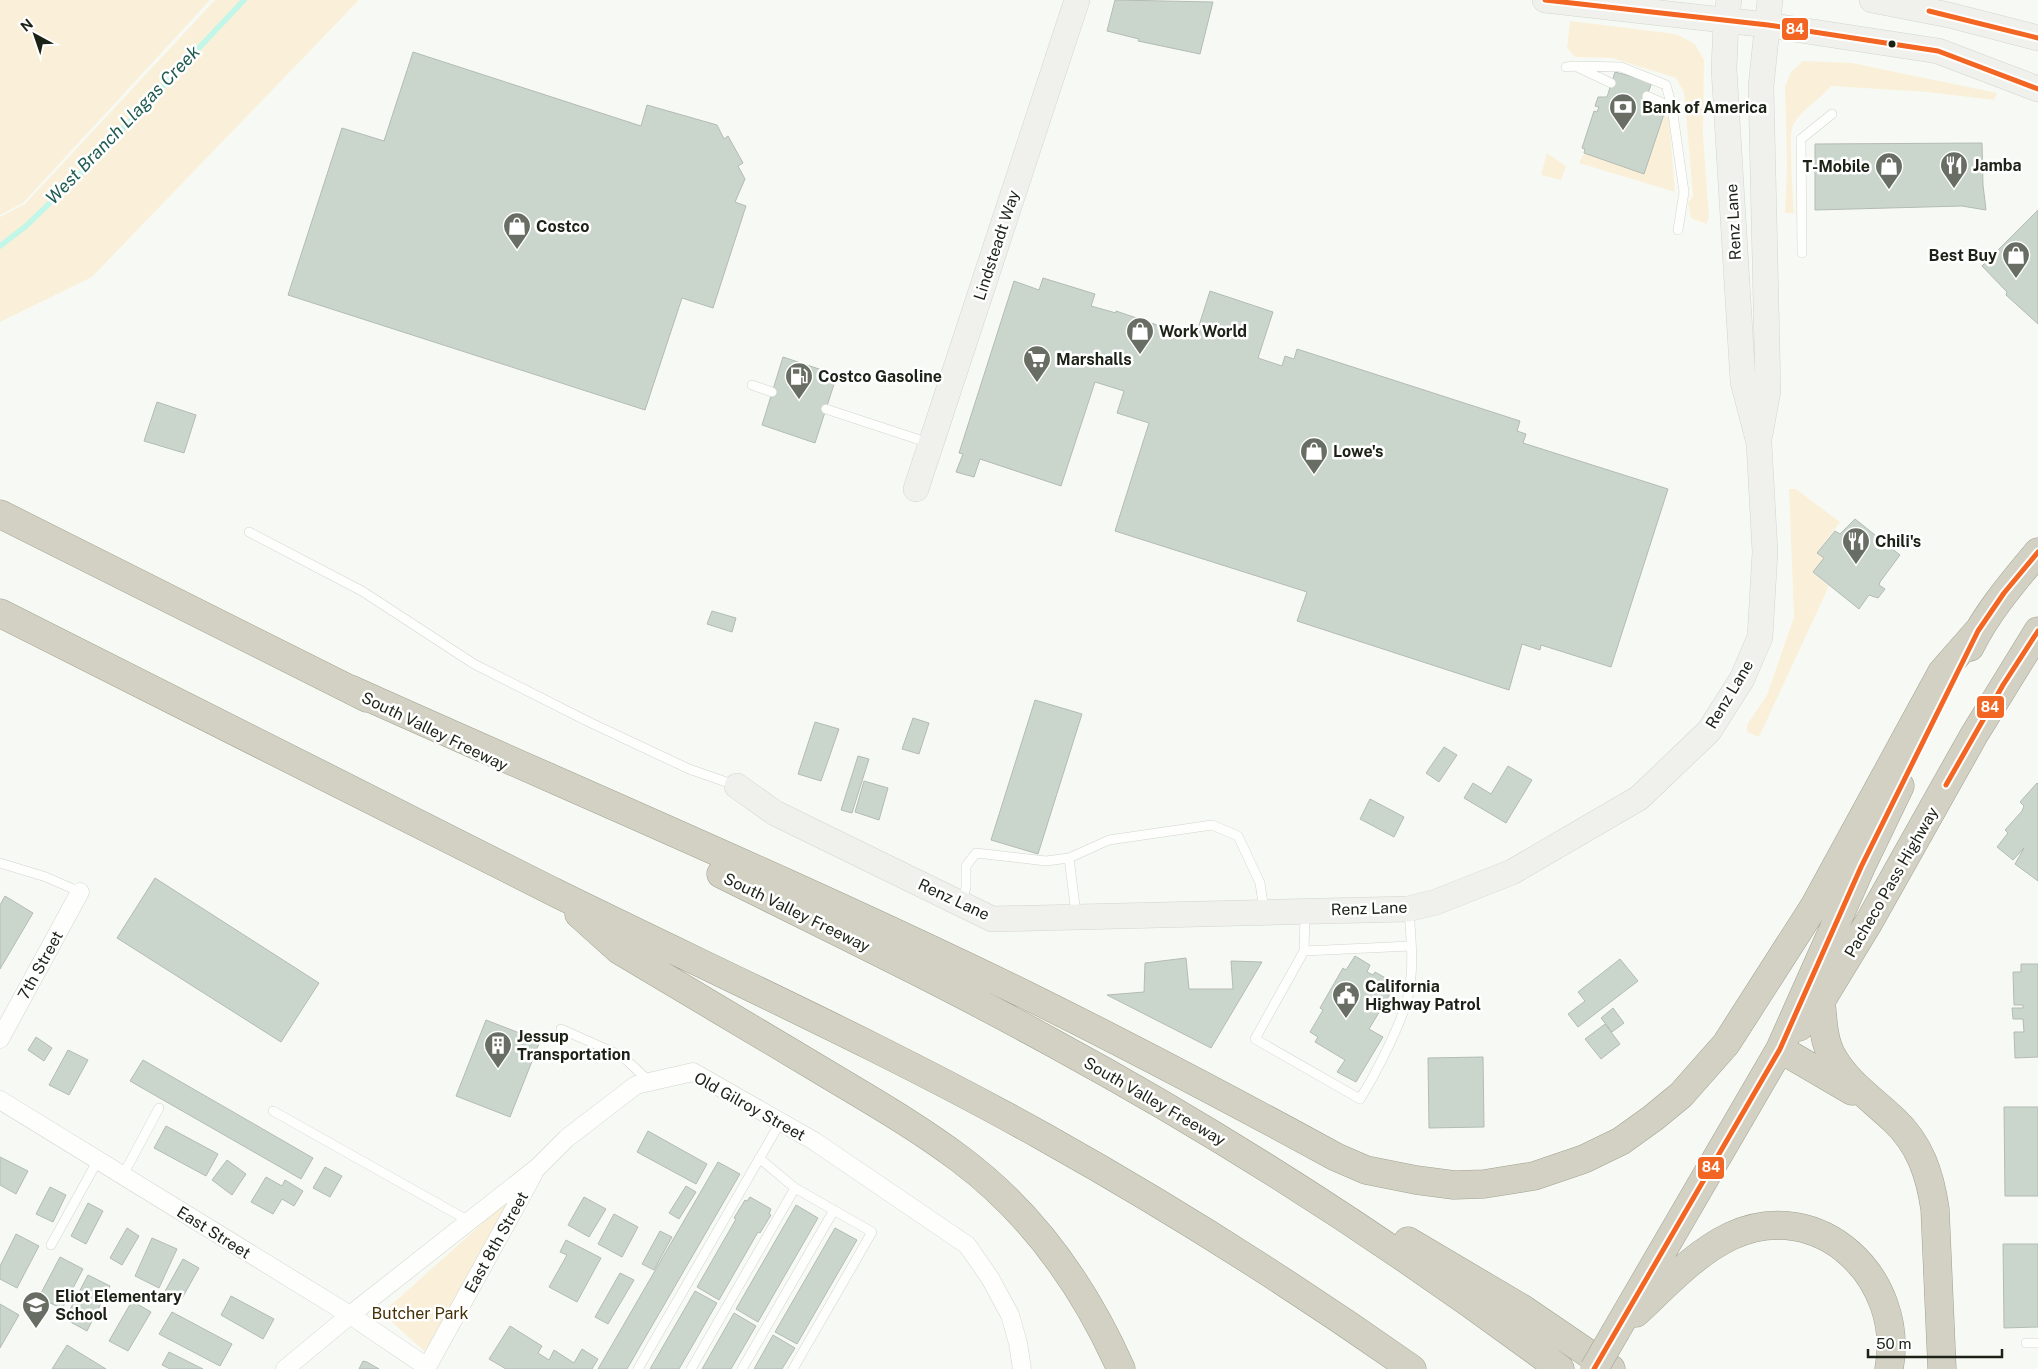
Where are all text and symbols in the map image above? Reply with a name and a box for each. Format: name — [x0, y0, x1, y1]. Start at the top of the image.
north arrow — [10, 10, 60, 60]
text: N — [17, 15, 36, 35]
line badge: 84 — [1781, 17, 1809, 41]
text: 84 — [1786, 21, 1804, 37]
unlabelled marker — [1887, 39, 1897, 49]
water label: West Branch Llagas Creek — [41, 41, 204, 208]
bank icon: Bank of America — [1608, 92, 1638, 131]
place label: Bank of America — [1642, 98, 1767, 117]
restaurant icon: Jamba — [1939, 150, 1969, 189]
shop icon: T-Mobile — [1874, 151, 1904, 190]
place label: Jamba — [1973, 156, 2022, 175]
place label: T-Mobile — [1803, 157, 1870, 176]
street label: Renz Lane — [1722, 183, 1745, 261]
street label: Lindsteadt Way — [970, 187, 1023, 303]
shop icon: Costco — [502, 211, 532, 250]
place label: Costco — [536, 217, 589, 236]
shop icon: Best Buy — [2001, 240, 2031, 279]
place label: Best Buy — [1929, 246, 1997, 265]
shop icon: Work World — [1125, 316, 1155, 355]
place label: Work World — [1159, 322, 1247, 341]
supermarket icon: Marshalls — [1022, 344, 1052, 383]
place label: Marshalls — [1056, 350, 1132, 369]
fuel station icon: Costco Gasoline — [784, 361, 814, 400]
place label: Costco Gasoline — [818, 367, 942, 386]
shop icon: Lowe's — [1299, 436, 1329, 475]
place label: Lowe's — [1333, 442, 1383, 461]
restaurant icon: Chili's — [1841, 526, 1871, 565]
place label: Chili's — [1875, 532, 1921, 551]
street label: Renz Lane — [1702, 657, 1757, 732]
street label: South Valley Freeway — [359, 688, 511, 775]
line badge: 84 — [1976, 695, 2005, 719]
text: 84 — [1981, 699, 1999, 715]
street label: Pacheco Pass Highway — [1841, 803, 1943, 961]
street label: South Valley Freeway — [721, 869, 873, 956]
street label: Renz Lane — [915, 875, 992, 924]
street label: Renz Lane — [1330, 898, 1408, 919]
street label: 7th Street — [14, 928, 67, 1003]
place label: California Highway Patrol — [1365, 977, 1481, 1014]
public building icon: California Highway Patrol — [1331, 980, 1361, 1019]
place label: Jessup Transportation — [517, 1027, 630, 1064]
building icon: Jessup Transportation — [483, 1030, 513, 1069]
street label: South Valley Freeway — [1081, 1053, 1229, 1150]
street label: Old Gilroy Street — [691, 1068, 809, 1145]
line badge: 84 — [1697, 1156, 1725, 1180]
text: 84 — [1702, 1159, 1720, 1175]
street label: East 8th Street — [461, 1188, 532, 1296]
street label: East Street — [173, 1202, 254, 1263]
place label: Eliot Elementary School — [55, 1287, 182, 1324]
school or university icon: Eliot Elementary School — [21, 1290, 51, 1329]
park label: Butcher Park — [371, 1304, 469, 1323]
scale bar — [1868, 1326, 2002, 1358]
text: 50 m — [1876, 1335, 1911, 1352]

